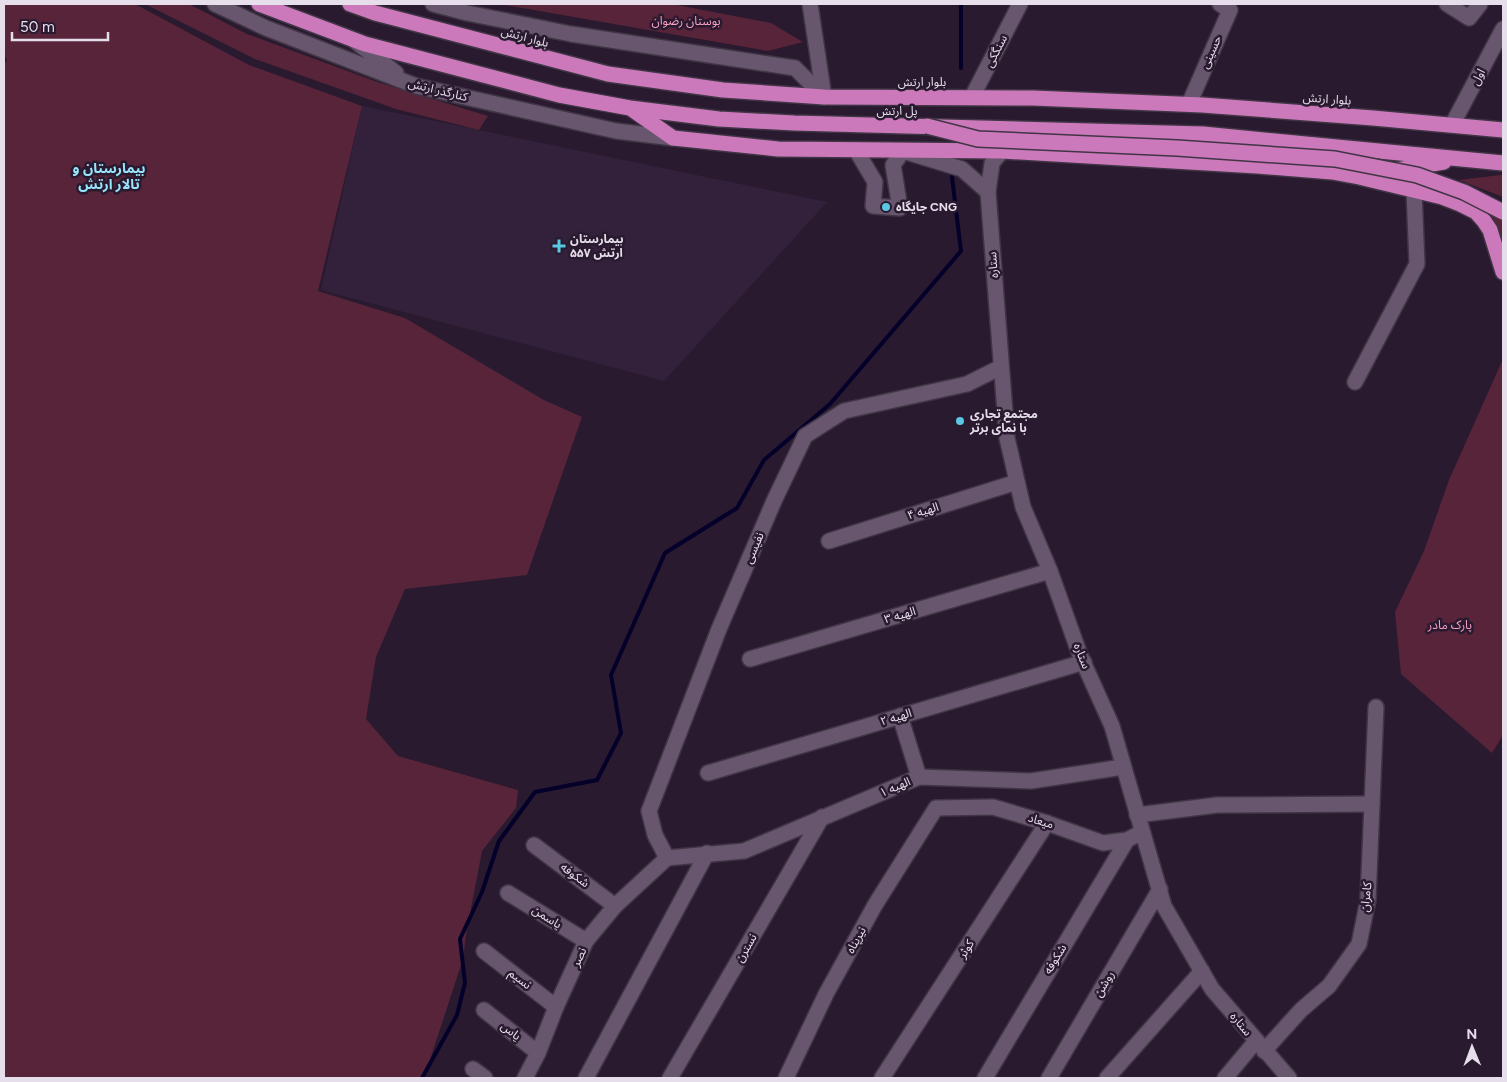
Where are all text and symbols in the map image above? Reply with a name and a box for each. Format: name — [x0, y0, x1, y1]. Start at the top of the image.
scale bar — [12, 10, 109, 42]
park label: بوستان رضوان — [651, 14, 721, 28]
text: 50 m — [20, 18, 55, 36]
street label: بلوار ارتش — [500, 24, 550, 50]
street label: سنگکی — [982, 32, 1010, 70]
street label: حسینی — [1198, 33, 1225, 71]
street label: اول — [1468, 66, 1488, 88]
street label: بلوار ارتش — [898, 75, 946, 89]
street label: کنارگذر ارتش — [407, 76, 470, 104]
street label: بلوار ارتش — [1302, 90, 1352, 108]
street label: پل ارتش — [876, 104, 918, 119]
district label: بیمارستان و تالار ارتش — [73, 160, 145, 193]
place label: جایگاه CNG — [896, 200, 957, 214]
marker: جایگاه CNG — [880, 201, 892, 213]
place label: بیمارستان ۵۵۷ ارتش — [570, 232, 624, 260]
marker: بیمارستان ۵۵۷ ارتش — [552, 239, 566, 253]
street label: ستاره — [985, 251, 1001, 279]
place label: مجتمع تجاری با نمای برتر — [969, 407, 1038, 435]
marker: مجتمع تجاری با نمای برتر — [954, 415, 966, 427]
street label: الهیه ۴ — [906, 500, 941, 522]
street label: نفیسی — [741, 530, 767, 566]
street label: الهیه ۳ — [883, 604, 918, 626]
park label: پارک مادر — [1427, 618, 1472, 633]
street label: ستاره — [1071, 641, 1093, 671]
street label: الهیه ۲ — [879, 706, 914, 728]
street label: الهیه ۱ — [877, 774, 913, 800]
street label: میعاد — [1026, 810, 1056, 832]
street label: شکوفه — [558, 860, 592, 890]
street label: کامران — [1357, 880, 1375, 913]
street label: یاسمن — [530, 903, 564, 932]
street label: نیرپناه — [843, 924, 870, 956]
street label: نسترن — [732, 931, 760, 965]
street label: کوثر — [954, 936, 978, 962]
street label: شکوفه — [1041, 942, 1069, 976]
street label: نصر — [568, 945, 589, 970]
street label: نسیم — [505, 966, 534, 994]
street label: روشن — [1091, 968, 1117, 1000]
street label: ستاره — [1227, 1009, 1255, 1039]
street label: یاس — [498, 1019, 524, 1043]
north arrow — [1447, 1022, 1497, 1072]
text: N — [1466, 1026, 1477, 1043]

